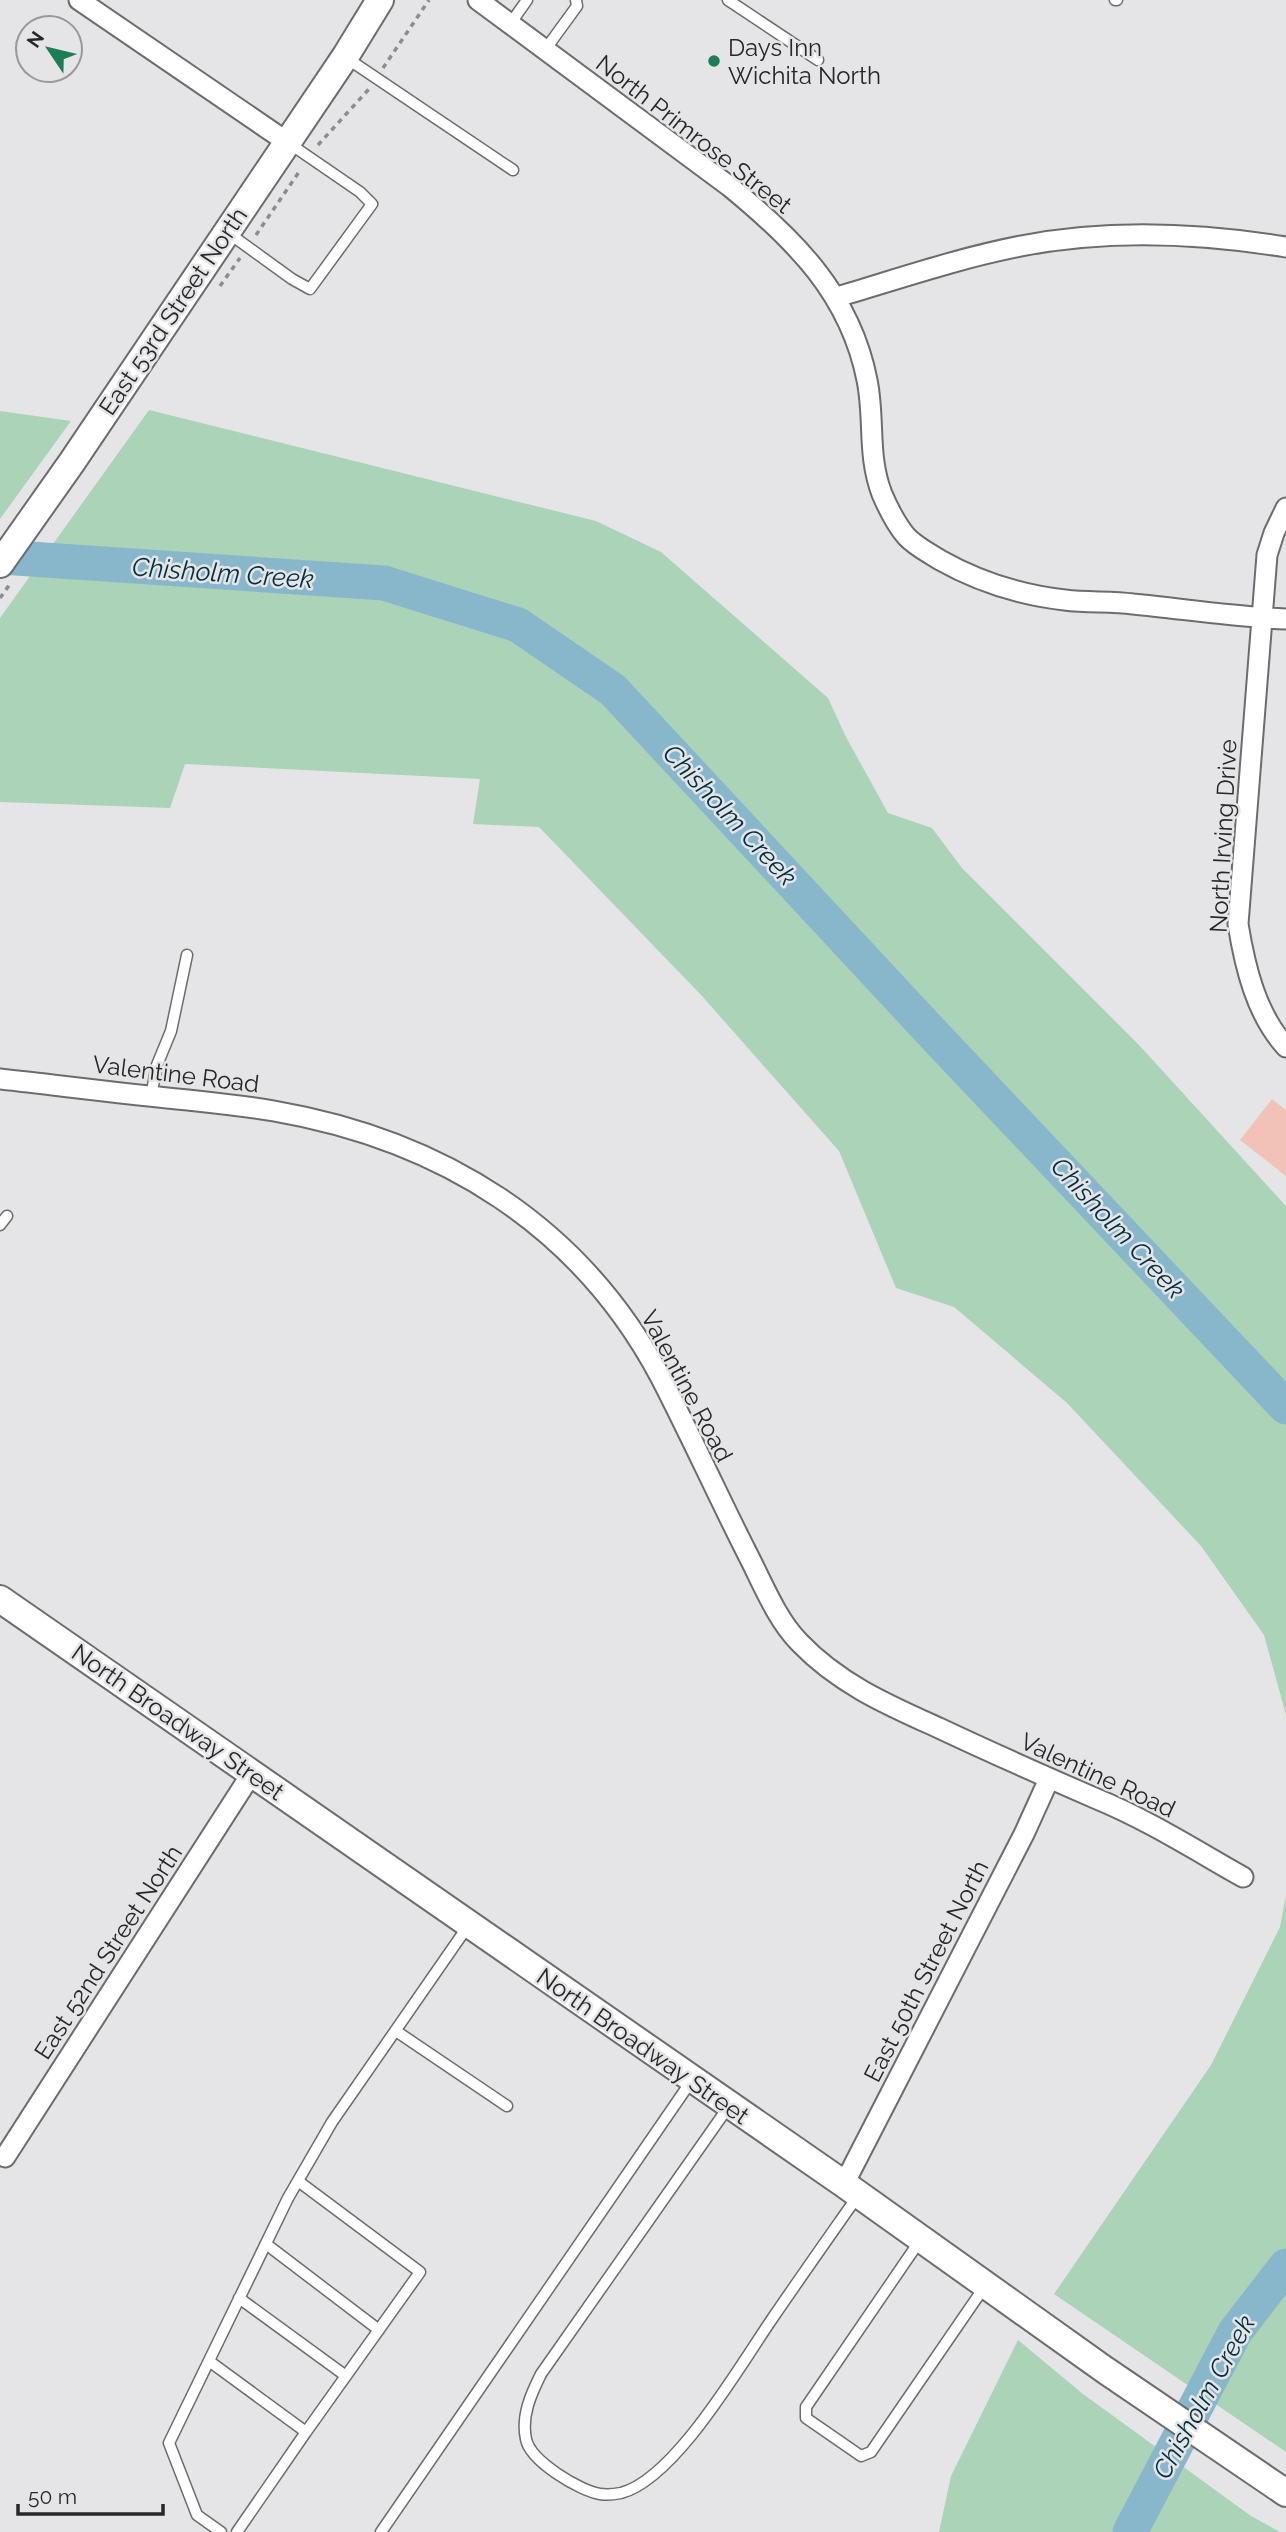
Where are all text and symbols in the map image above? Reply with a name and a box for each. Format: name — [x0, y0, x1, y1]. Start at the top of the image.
north arrow — [14, 14, 84, 84]
text: N — [22, 27, 48, 51]
place label: Days Inn Wichita North — [728, 33, 881, 90]
street label: North Primrose Street — [590, 49, 798, 219]
marker: Days Inn Wichita North — [706, 53, 722, 69]
street label: East 53rd Street North — [93, 202, 253, 420]
water label: Chisholm Creek — [131, 552, 315, 594]
water label: Chisholm Creek — [657, 738, 803, 892]
street label: North Irving Drive — [1203, 738, 1243, 934]
street label: Valentine Road — [91, 1049, 261, 1099]
water label: Chisholm Creek — [1045, 1151, 1191, 1305]
street label: Valentine Road — [635, 1305, 739, 1467]
street label: North Broadway Street — [66, 1638, 290, 1806]
street label: Valentine Road — [1016, 1726, 1180, 1824]
street label: East 52nd Street North — [28, 1839, 188, 2065]
street label: East 50th Street North — [857, 1855, 995, 2087]
street label: North Broadway Street — [531, 1962, 755, 2130]
water label: Chisholm Creek — [1147, 2310, 1261, 2484]
scale bar — [18, 2472, 163, 2516]
text: 50 m — [28, 2484, 77, 2509]

